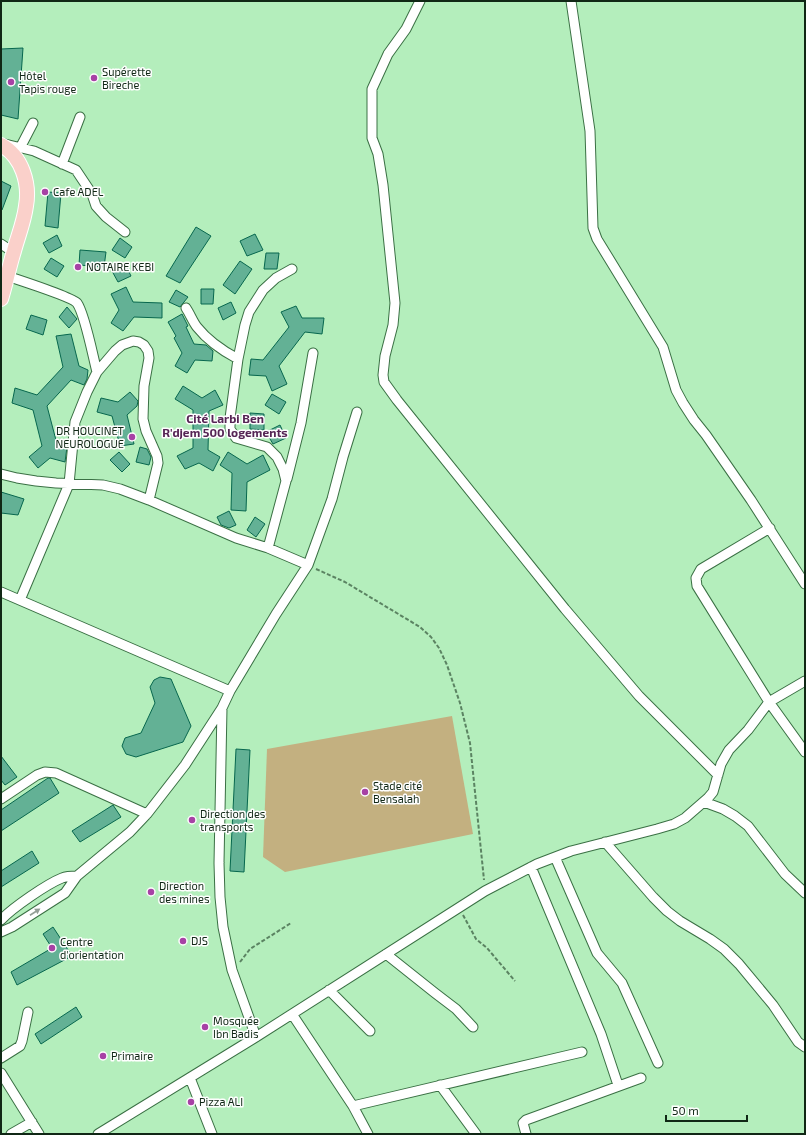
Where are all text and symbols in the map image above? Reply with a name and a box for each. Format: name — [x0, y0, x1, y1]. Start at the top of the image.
place label: Supérette Bireche — [102, 65, 151, 91]
place label: Hôtel Tapis rouge — [19, 69, 76, 95]
marker: Supérette Bireche — [89, 73, 99, 83]
marker: Hôtel Tapis rouge — [6, 77, 16, 87]
place label: Cafe ADEL — [53, 185, 104, 198]
marker: Cafe ADEL — [40, 187, 50, 197]
place label: NOTAIRE KEBI — [86, 260, 154, 273]
marker: NOTAIRE KEBI — [73, 262, 83, 272]
district label: Cité Larbi Ben R'djem 500 logements — [162, 411, 288, 440]
place label: DR HOUCINET NEUROLOGUE — [55, 424, 125, 450]
marker: DR HOUCINET NEUROLOGUE — [127, 432, 137, 442]
place label: Stade cité Bensalah — [373, 779, 422, 805]
marker: Stade cité Bensalah — [360, 787, 370, 797]
place label: Direction des transports — [200, 807, 266, 833]
marker: Direction des transports — [187, 815, 197, 825]
place label: Direction des mines — [159, 879, 210, 905]
marker: Direction des mines — [146, 887, 156, 897]
one-way arrow — [29, 909, 41, 916]
place label: DJS — [191, 934, 208, 947]
place label: Centre d'orientation — [60, 935, 124, 961]
marker: DJS — [178, 936, 188, 946]
marker: Centre d'orientation — [47, 943, 57, 953]
place label: Mosquée Ibn Badis — [213, 1014, 259, 1040]
marker: Mosquée Ibn Badis — [200, 1022, 210, 1032]
place label: Primaire — [111, 1049, 153, 1062]
marker: Primaire — [98, 1051, 108, 1061]
place label: Pizza ALI — [199, 1095, 243, 1108]
marker: Pizza ALI — [186, 1097, 196, 1107]
scale bar — [666, 1097, 747, 1123]
text: 50 m — [672, 1103, 699, 1117]

